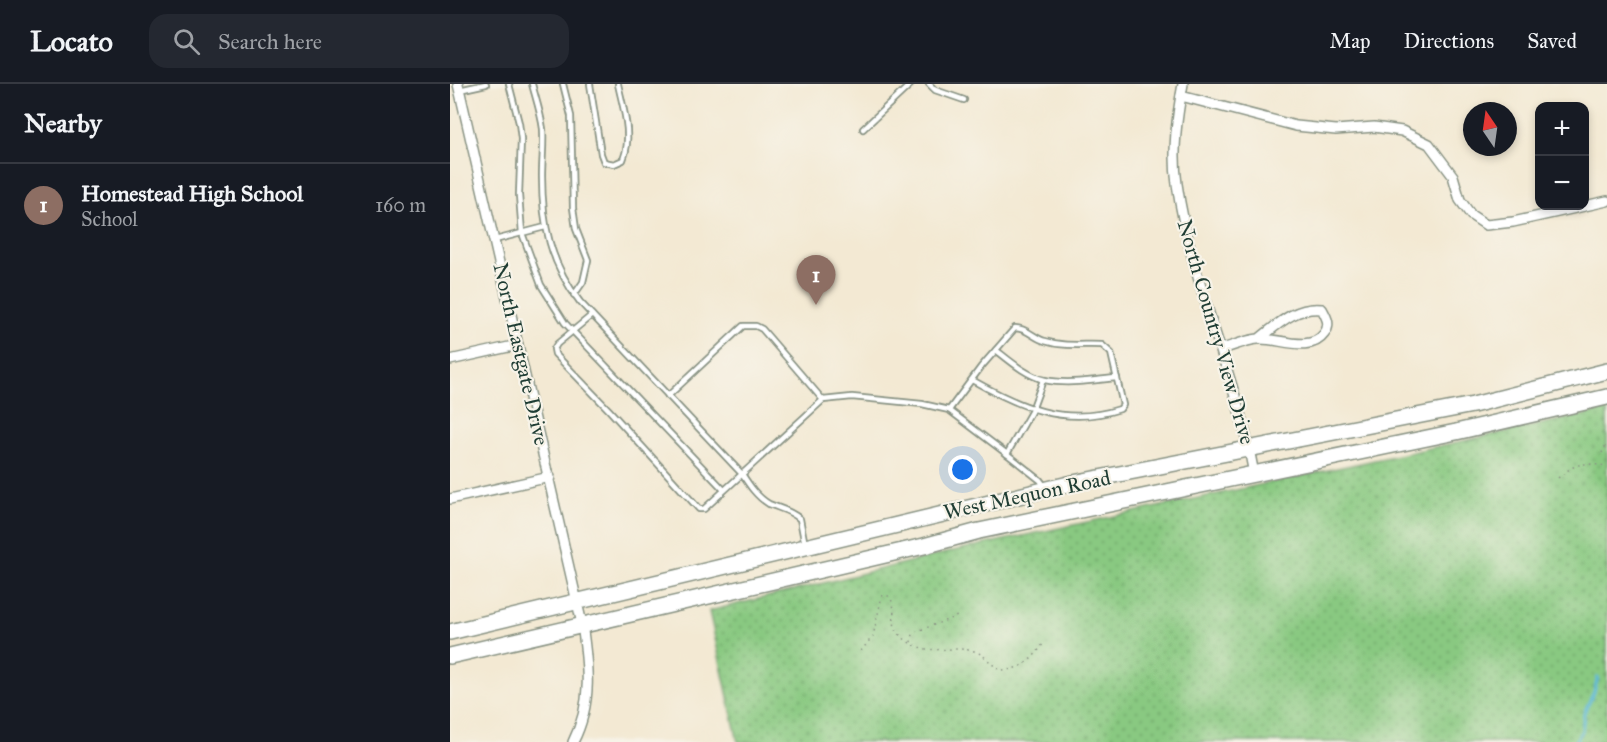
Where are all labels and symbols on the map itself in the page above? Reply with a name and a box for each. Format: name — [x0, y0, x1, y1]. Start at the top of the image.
north arrow — [1463, 102, 1517, 156]
street label: North Country View Drive — [1171, 217, 1261, 448]
pin: 1 — [796, 256, 836, 305]
street label: North Eastgate Drive — [487, 260, 555, 448]
your location — [948, 455, 977, 484]
street label: West Mequon Road — [941, 464, 1113, 525]

